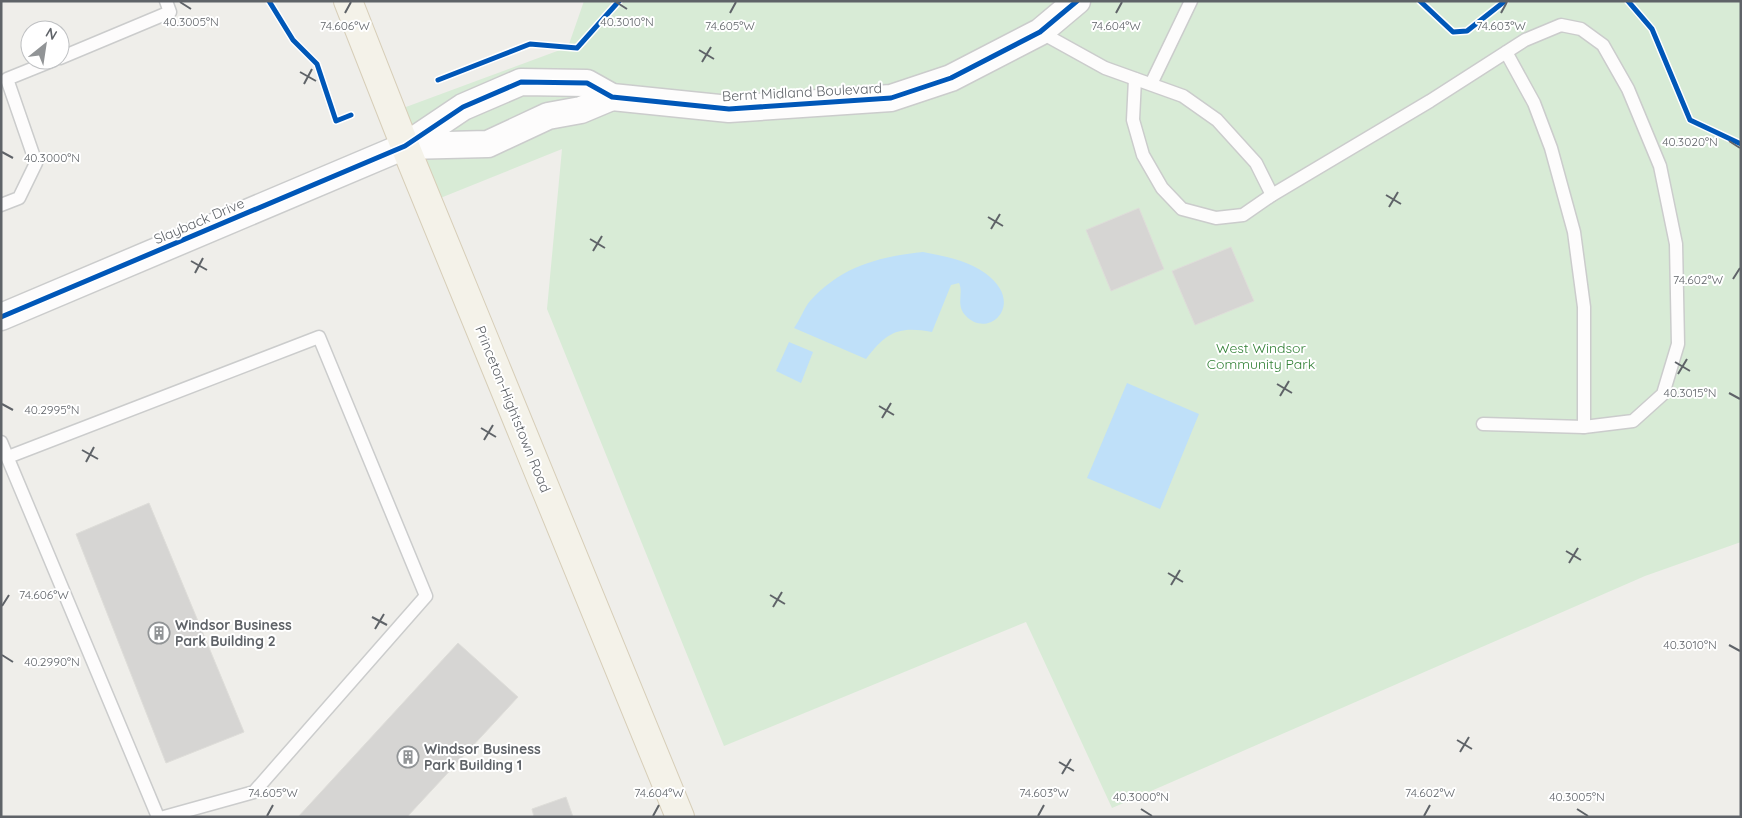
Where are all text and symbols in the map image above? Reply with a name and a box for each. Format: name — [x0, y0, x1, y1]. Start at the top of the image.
text: 40.3005°N — [163, 14, 219, 29]
text: 40.3010°N — [600, 14, 654, 29]
text: 74.606°W — [320, 18, 370, 33]
text: 74.605°W — [705, 18, 755, 33]
text: 74.604°W — [1091, 18, 1141, 33]
text: 74.603°W — [1476, 18, 1526, 33]
north arrow — [20, 20, 70, 70]
text: N — [43, 23, 60, 44]
street label: Bernt Midland Boulevard — [722, 79, 882, 105]
text: 40.3020°N — [1662, 134, 1718, 149]
text: 40.3000°N — [24, 150, 80, 165]
street label: Slayback Drive — [151, 194, 247, 248]
text: 74.602°W — [1673, 272, 1723, 287]
street label: Princeton-Hightstown Road — [471, 323, 555, 495]
park label: West Windsor Community Park — [1207, 339, 1315, 373]
text: 40.3015°N — [1664, 385, 1716, 400]
text: 40.2995°N — [25, 402, 79, 417]
text: 74.606°W — [19, 587, 69, 602]
place label: Windsor Business Park Building 2 — [175, 616, 292, 650]
building icon: Windsor Business Park Building 2 — [147, 621, 171, 645]
text: 40.3010°N — [1663, 637, 1717, 652]
text: 40.2990°N — [24, 654, 80, 669]
place label: Windsor Business Park Building 1 — [424, 740, 541, 774]
building icon: Windsor Business Park Building 1 — [396, 745, 420, 769]
text: 74.605°W — [248, 785, 298, 800]
text: 74.604°W — [634, 785, 684, 800]
text: 74.603°W — [1019, 785, 1069, 800]
text: 74.602°W — [1405, 785, 1455, 800]
text: 40.3000°N — [1113, 789, 1169, 804]
text: 40.3005°N — [1549, 789, 1605, 804]

